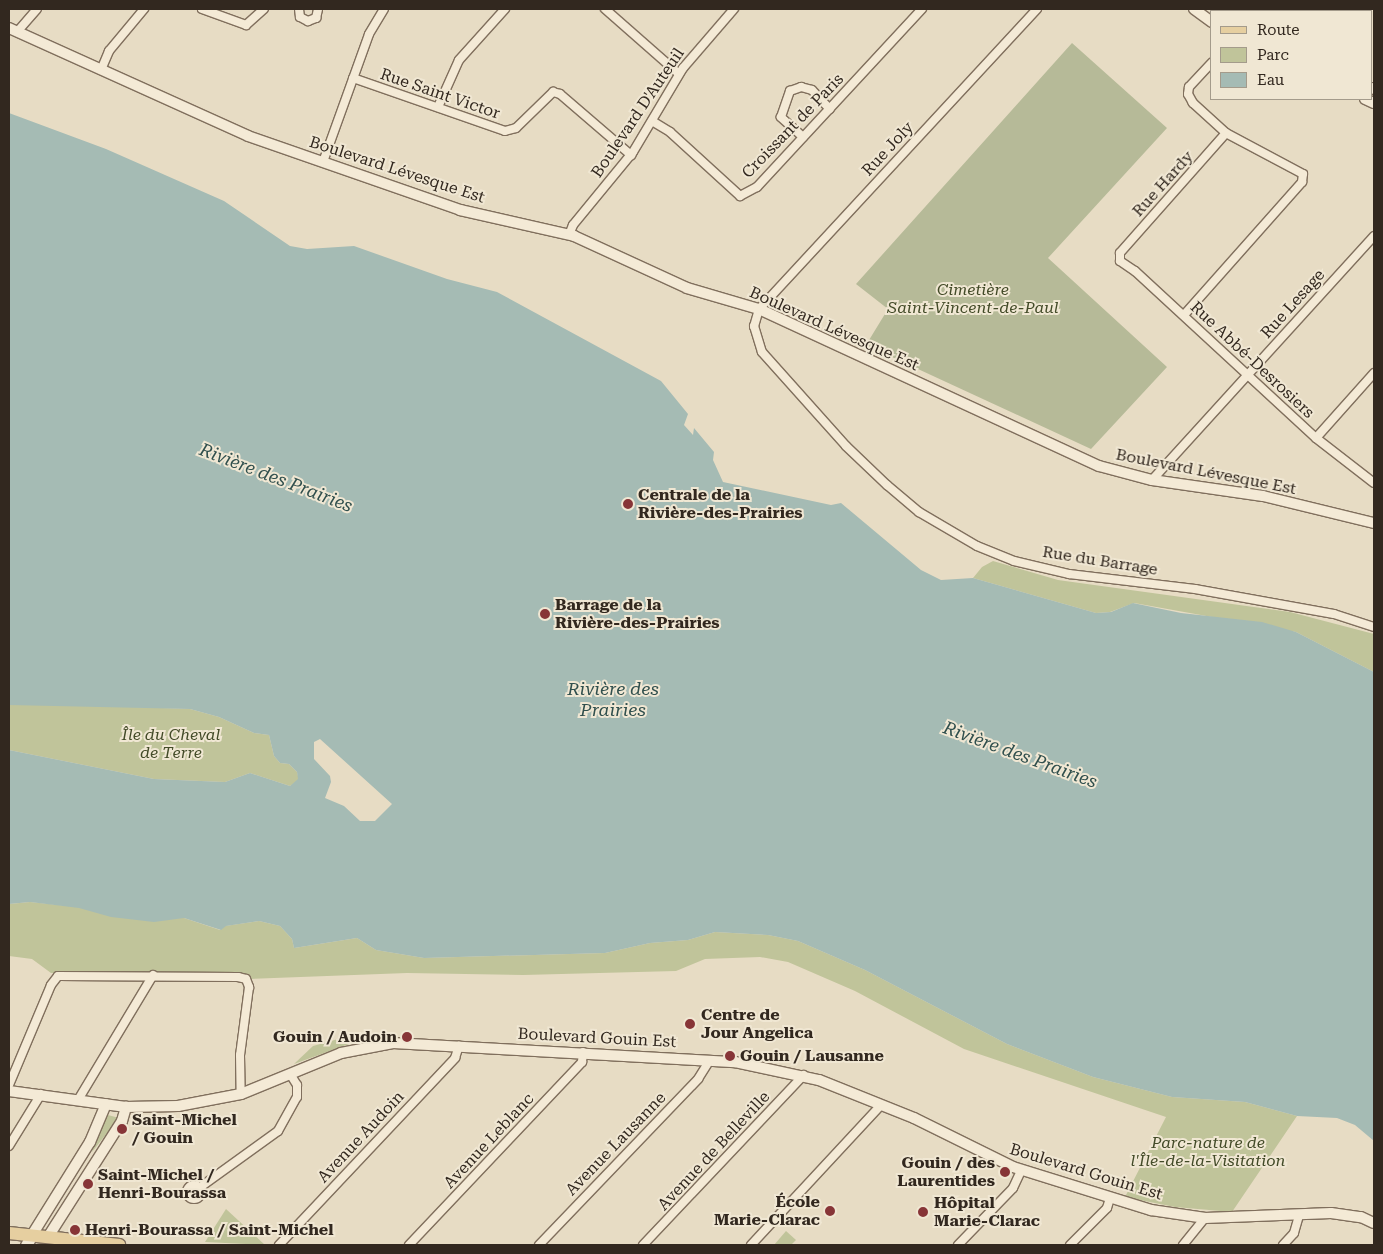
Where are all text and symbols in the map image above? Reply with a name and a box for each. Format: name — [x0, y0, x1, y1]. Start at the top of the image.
legend — [1210, 10, 1373, 100]
text: Route — [1257, 21, 1299, 39]
street label: Boulevard D'Auteuil — [588, 45, 688, 181]
text: Parc — [1257, 46, 1289, 64]
street label: Rue Saint Victor — [378, 65, 502, 123]
street label: Croissant de Paris — [738, 70, 848, 182]
text: Eau — [1257, 71, 1284, 89]
street label: Rue Joly — [858, 118, 918, 180]
street label: Boulevard Lévesque Est — [307, 133, 487, 207]
street label: Rue Hardy — [1129, 147, 1197, 221]
street label: Rue Lesage — [1257, 266, 1329, 342]
park label: Cimetière Saint-Vincent-de-Paul — [887, 280, 1059, 318]
street label: Boulevard Lévesque Est — [746, 283, 922, 375]
street label: Rue Abbé-Desrosiers — [1186, 298, 1318, 422]
water label: Rivière des Prairies — [196, 439, 356, 517]
street label: Boulevard Lévesque Est — [1114, 445, 1298, 499]
place label: Centrale de la Rivière-des-Prairies — [638, 485, 803, 523]
marker: Centrale de la Rivière-des-Prairies — [622, 498, 634, 510]
street label: Rue du Barrage — [1041, 542, 1159, 580]
place label: Barrage de la Rivière-des-Prairies — [555, 595, 720, 633]
marker: Barrage de la Rivière-des-Prairies — [539, 608, 551, 620]
water label: Rivière des Prairies — [567, 679, 659, 722]
water label: Rivière des Prairies — [940, 717, 1100, 793]
park label: Île du Cheval de Terre — [122, 725, 220, 763]
place label: Centre de Jour Angelica — [701, 1005, 813, 1043]
marker: Centre de Jour Angelica — [683, 1017, 697, 1031]
street label: Boulevard Gouin Est — [517, 1024, 677, 1052]
place label: Gouin / Audoin — [273, 1027, 397, 1047]
marker: Gouin / Audoin — [401, 1031, 413, 1043]
place label: Gouin / Lausanne — [740, 1046, 884, 1066]
marker: Gouin / Lausanne — [724, 1050, 736, 1062]
street label: Avenue Audoin — [314, 1087, 408, 1187]
street label: Avenue de Belleville — [654, 1088, 774, 1214]
street label: Avenue Leblanc — [440, 1089, 538, 1193]
street label: Avenue Lausanne — [562, 1089, 670, 1199]
place label: Saint-Michel / Gouin — [132, 1110, 237, 1148]
marker: Saint-Michel / Gouin — [116, 1123, 128, 1135]
park label: Parc-nature de l'Île-de-la-Visitation — [1131, 1133, 1285, 1171]
street label: Boulevard Gouin Est — [1007, 1140, 1165, 1204]
place label: Gouin / des Laurentides — [897, 1153, 995, 1191]
place label: Saint-Michel / Henri-Bourassa — [98, 1165, 226, 1203]
marker: Gouin / des Laurentides — [999, 1166, 1011, 1178]
marker: Saint-Michel / Henri-Bourassa — [82, 1178, 94, 1190]
place label: École Marie-Clarac — [714, 1192, 820, 1230]
place label: Hôpital Marie-Clarac — [934, 1193, 1040, 1231]
marker: École Marie-Clarac — [824, 1205, 836, 1217]
marker: Hôpital Marie-Clarac — [916, 1205, 930, 1219]
place label: Henri-Bourassa / Saint-Michel — [85, 1220, 333, 1240]
marker: Henri-Bourassa / Saint-Michel — [69, 1224, 81, 1236]

